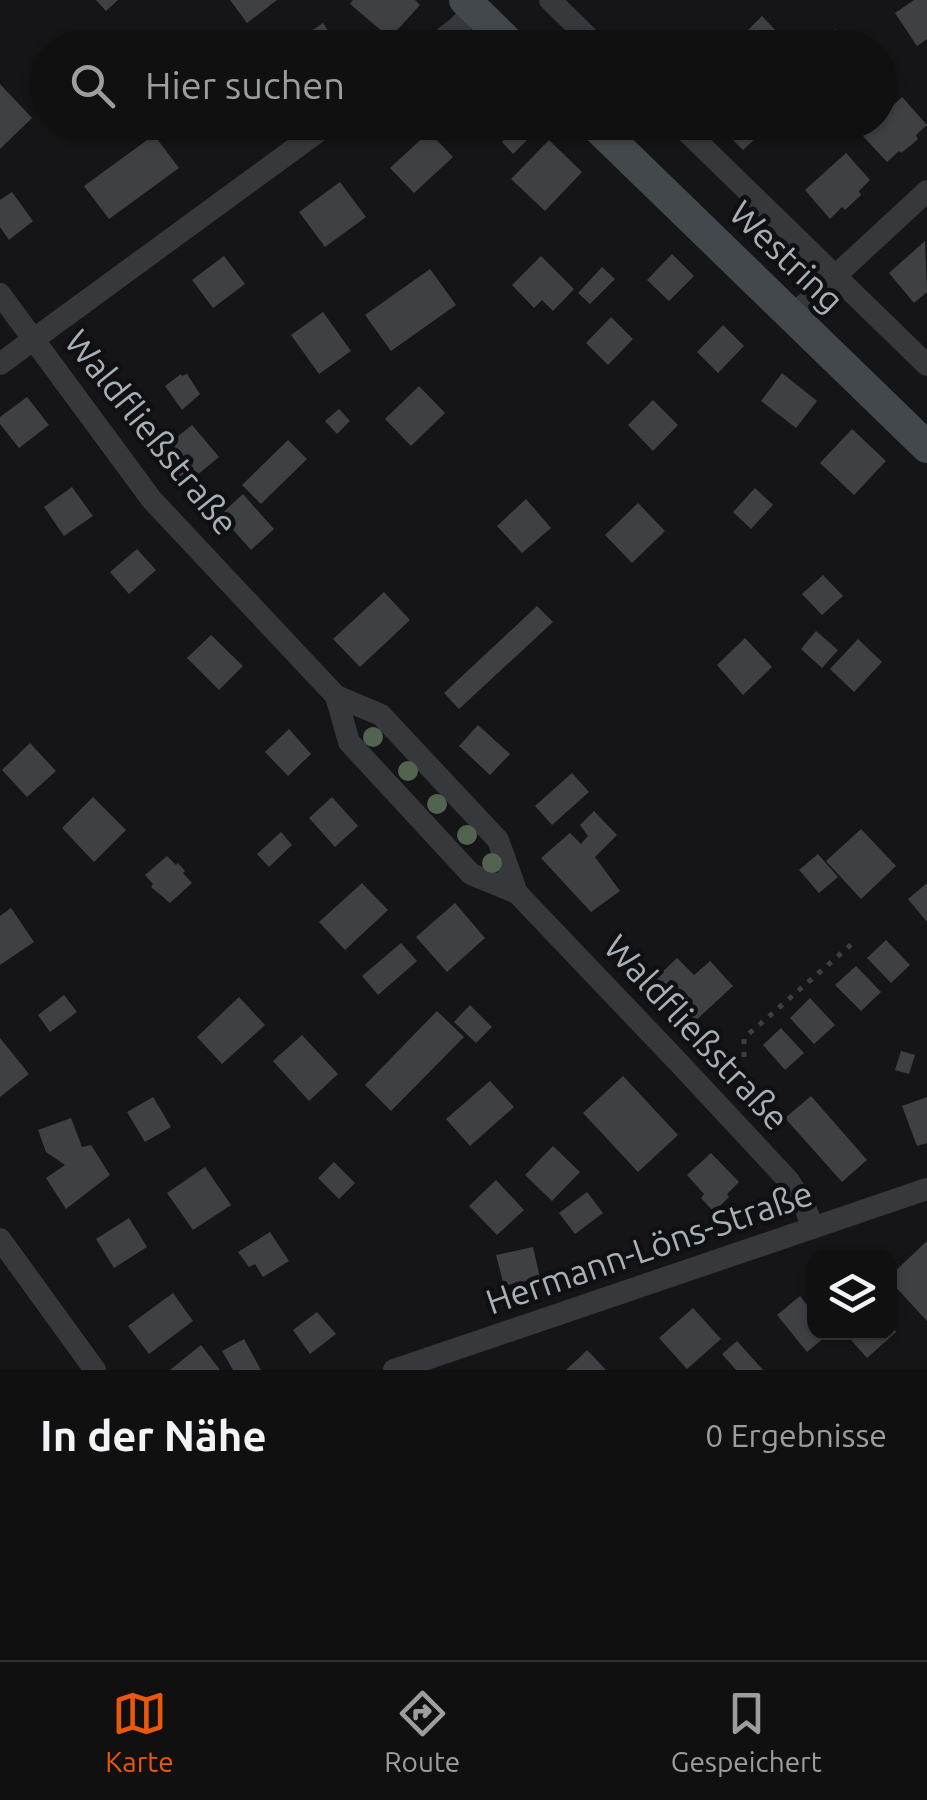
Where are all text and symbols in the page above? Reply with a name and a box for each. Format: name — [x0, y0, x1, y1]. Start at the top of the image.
search box — [30, 30, 897, 140]
icon: search — [65, 58, 120, 113]
text: Hier suchen — [145, 64, 345, 106]
street label: Westring — [722, 192, 852, 320]
street label: Waldfließstraße — [57, 322, 247, 542]
street label: Waldfließstraße — [597, 926, 797, 1138]
street label: Hermann-Löns-Straße — [481, 1172, 817, 1322]
map controls — [807, 1250, 897, 1340]
button: layers — [807, 1250, 897, 1340]
text: In der Nähe — [40, 1412, 267, 1459]
text: 0 Ergebnisse — [705, 1417, 887, 1453]
tab: Karte — [105, 1686, 174, 1777]
tab: Route — [384, 1686, 460, 1777]
tab: Gespeichert — [671, 1686, 822, 1777]

